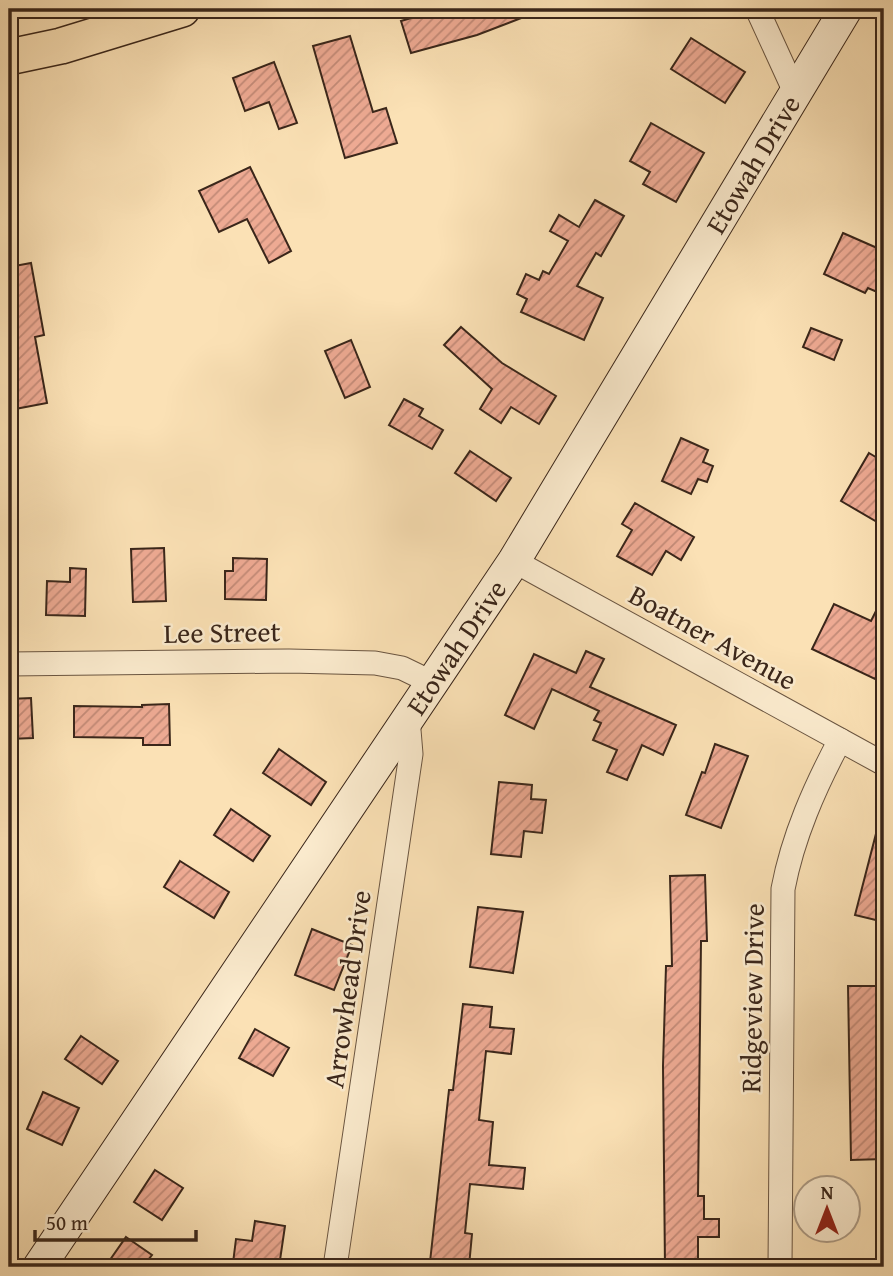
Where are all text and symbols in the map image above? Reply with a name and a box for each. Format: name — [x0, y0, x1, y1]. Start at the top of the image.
street label: Etowah Drive — [695, 87, 810, 241]
street label: Etowah Drive — [395, 571, 516, 723]
street label: Boatner Avenue — [622, 574, 804, 700]
street label: Lee Street — [163, 610, 281, 653]
street label: Arrowhead Drive — [312, 887, 381, 1091]
street label: Ridgeview Drive — [729, 903, 774, 1093]
north arrow — [792, 1174, 862, 1244]
text: N — [821, 1178, 834, 1206]
scale bar — [35, 1199, 196, 1243]
text: 50 m — [46, 1207, 88, 1238]

